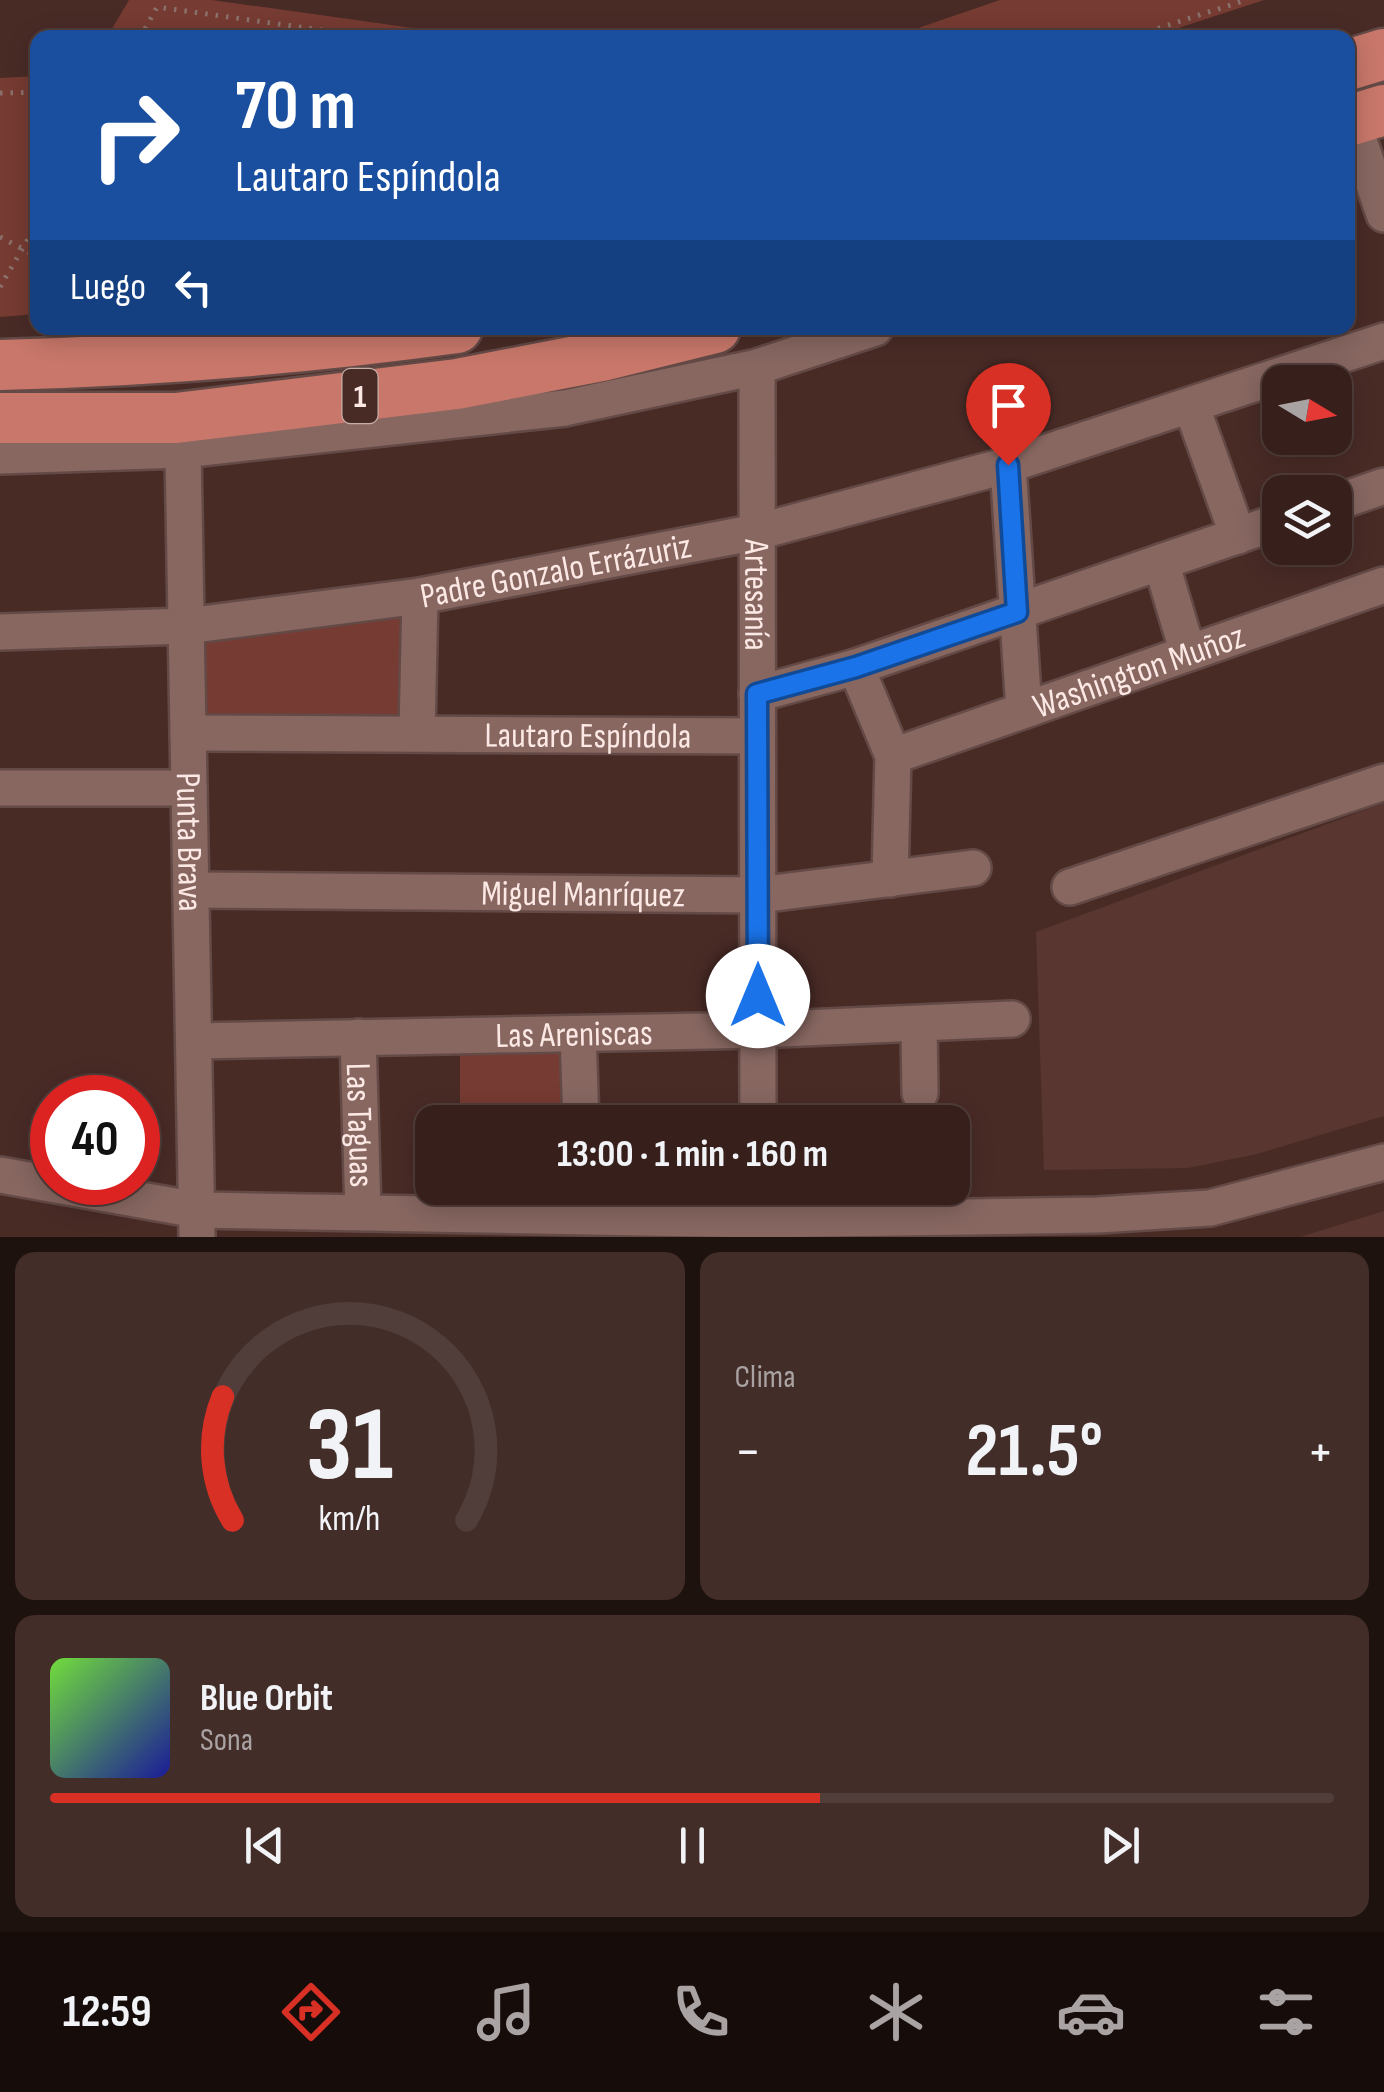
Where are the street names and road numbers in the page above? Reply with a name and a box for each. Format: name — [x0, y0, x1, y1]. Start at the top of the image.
road number: 1 — [342, 369, 378, 423]
street label: Padre Gonzalo Errázuriz — [417, 525, 695, 619]
street label: Artesanía — [734, 538, 777, 651]
street label: Washington Muñoz — [1028, 615, 1250, 729]
street label: Lautaro Espíndola — [484, 715, 692, 759]
street label: Punta Brava — [166, 772, 211, 912]
street label: Miguel Manríquez — [481, 873, 685, 917]
street label: Las Areniscas — [495, 1012, 653, 1058]
street label: Las Taguas — [336, 1062, 382, 1188]

